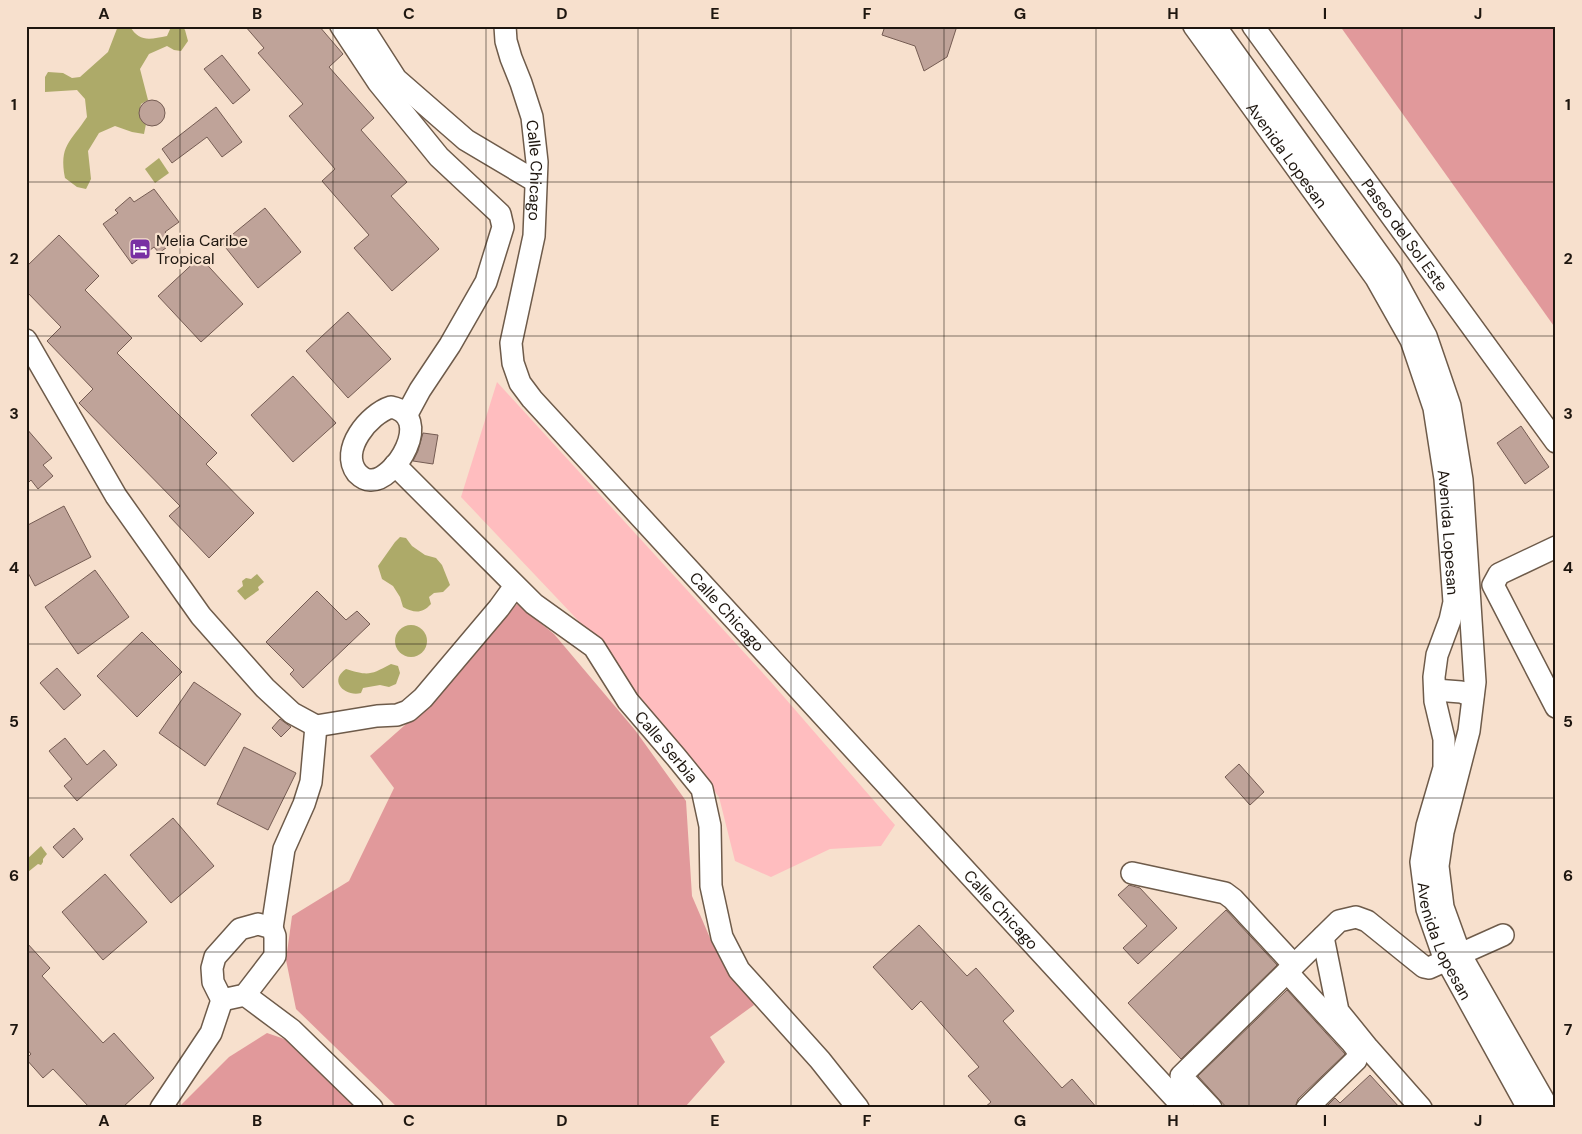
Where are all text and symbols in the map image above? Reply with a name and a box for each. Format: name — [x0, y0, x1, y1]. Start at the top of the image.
text: A — [98, 3, 110, 24]
text: B — [252, 3, 262, 24]
text: C — [403, 3, 415, 24]
text: D — [556, 3, 568, 24]
text: E — [710, 3, 720, 24]
text: F — [863, 3, 872, 24]
text: G — [1014, 3, 1026, 24]
text: H — [1167, 3, 1179, 24]
text: I — [1323, 3, 1327, 24]
text: J — [1474, 3, 1482, 24]
text: 1 — [11, 94, 17, 115]
text: 1 — [1565, 94, 1571, 115]
street label: Avenida Lopesan — [1241, 98, 1332, 212]
street label: Calle Chicago — [521, 119, 547, 221]
street label: Paseo del Sol Este — [1357, 174, 1452, 295]
place label: Melia Caribe Tropical — [156, 230, 248, 269]
hotel icon: Melia Caribe Tropical — [128, 237, 152, 261]
text: 2 — [9, 248, 19, 269]
text: 2 — [1563, 248, 1573, 269]
text: 3 — [9, 403, 19, 424]
text: 3 — [1563, 403, 1573, 424]
street label: Avenida Lopesan — [1433, 468, 1463, 596]
text: 4 — [9, 557, 19, 578]
text: 4 — [1563, 557, 1573, 578]
street label: Calle Chicago — [685, 567, 769, 656]
street label: Calle Serbia — [630, 707, 703, 787]
text: 5 — [9, 711, 19, 732]
text: 5 — [1563, 711, 1573, 732]
text: 6 — [9, 865, 19, 886]
street label: Calle Chicago — [959, 865, 1043, 954]
text: 6 — [1563, 865, 1573, 886]
street label: Avenida Lopesan — [1413, 881, 1476, 1004]
text: 7 — [10, 1019, 19, 1040]
text: 7 — [1564, 1019, 1573, 1040]
text: A — [98, 1110, 110, 1131]
text: B — [252, 1110, 262, 1131]
text: C — [403, 1110, 415, 1131]
text: D — [556, 1110, 568, 1131]
text: E — [710, 1110, 720, 1131]
text: F — [863, 1110, 872, 1131]
text: G — [1014, 1110, 1026, 1131]
text: H — [1167, 1110, 1179, 1131]
text: I — [1323, 1110, 1327, 1131]
text: J — [1474, 1110, 1482, 1131]

